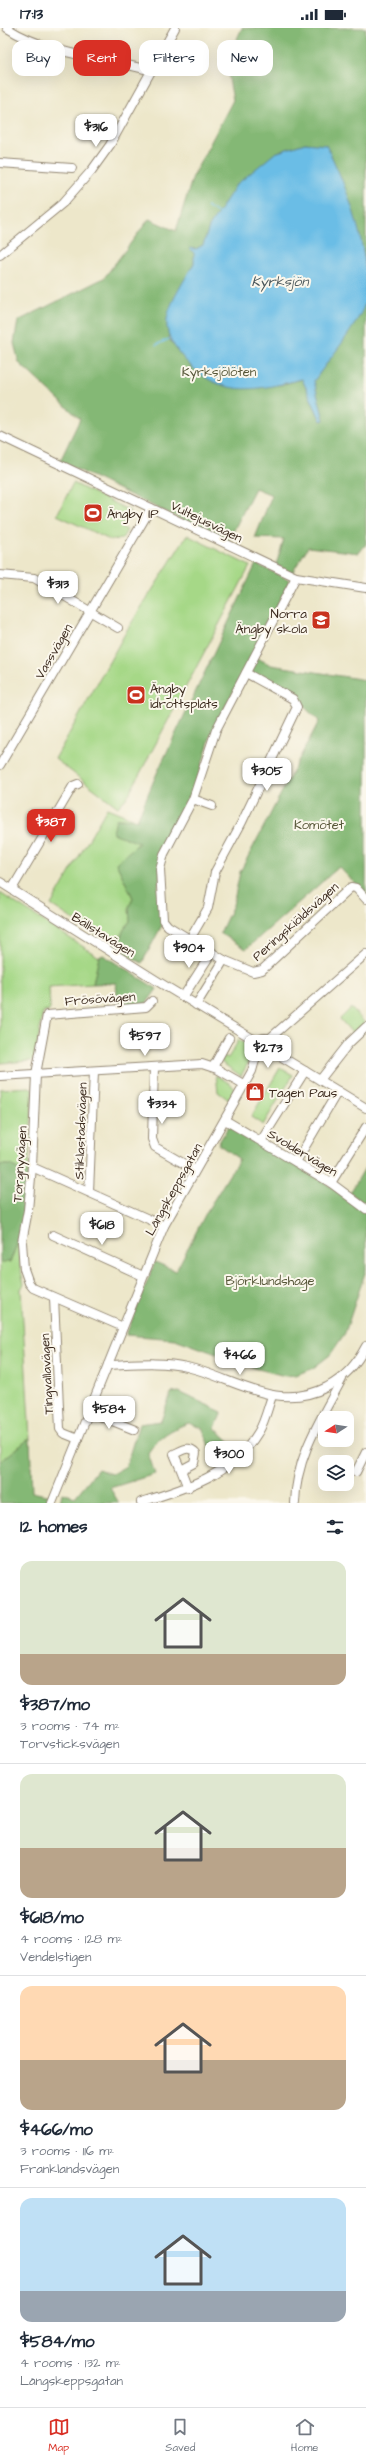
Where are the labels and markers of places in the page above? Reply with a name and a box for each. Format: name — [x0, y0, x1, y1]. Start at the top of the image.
pin: $316 — [72, 114, 120, 148]
sports icon: Ängby IP — [82, 502, 104, 524]
place label: Ängby IP — [107, 505, 159, 524]
pin: $313 — [34, 571, 82, 605]
place label: Norra Ängby skola — [235, 605, 307, 639]
school or university icon: Norra Ängby skola — [310, 609, 332, 631]
place label: Ängby idrottsplats — [150, 680, 218, 713]
sports icon: Ängby idrottsplats — [125, 684, 147, 706]
pin: $305 — [243, 758, 291, 792]
pin: $387 — [27, 809, 75, 843]
pin: $904 — [165, 935, 213, 969]
pin: $597 — [121, 1023, 169, 1057]
pin: $273 — [244, 1035, 292, 1069]
shop icon: Tagen Paus — [244, 1081, 266, 1103]
place label: Tagen Paus — [269, 1084, 338, 1103]
pin: $334 — [138, 1091, 186, 1125]
pin: $618 — [78, 1212, 126, 1246]
pin: $466 — [216, 1342, 264, 1376]
pin: $584 — [85, 1396, 133, 1430]
pin: $300 — [205, 1441, 253, 1475]

